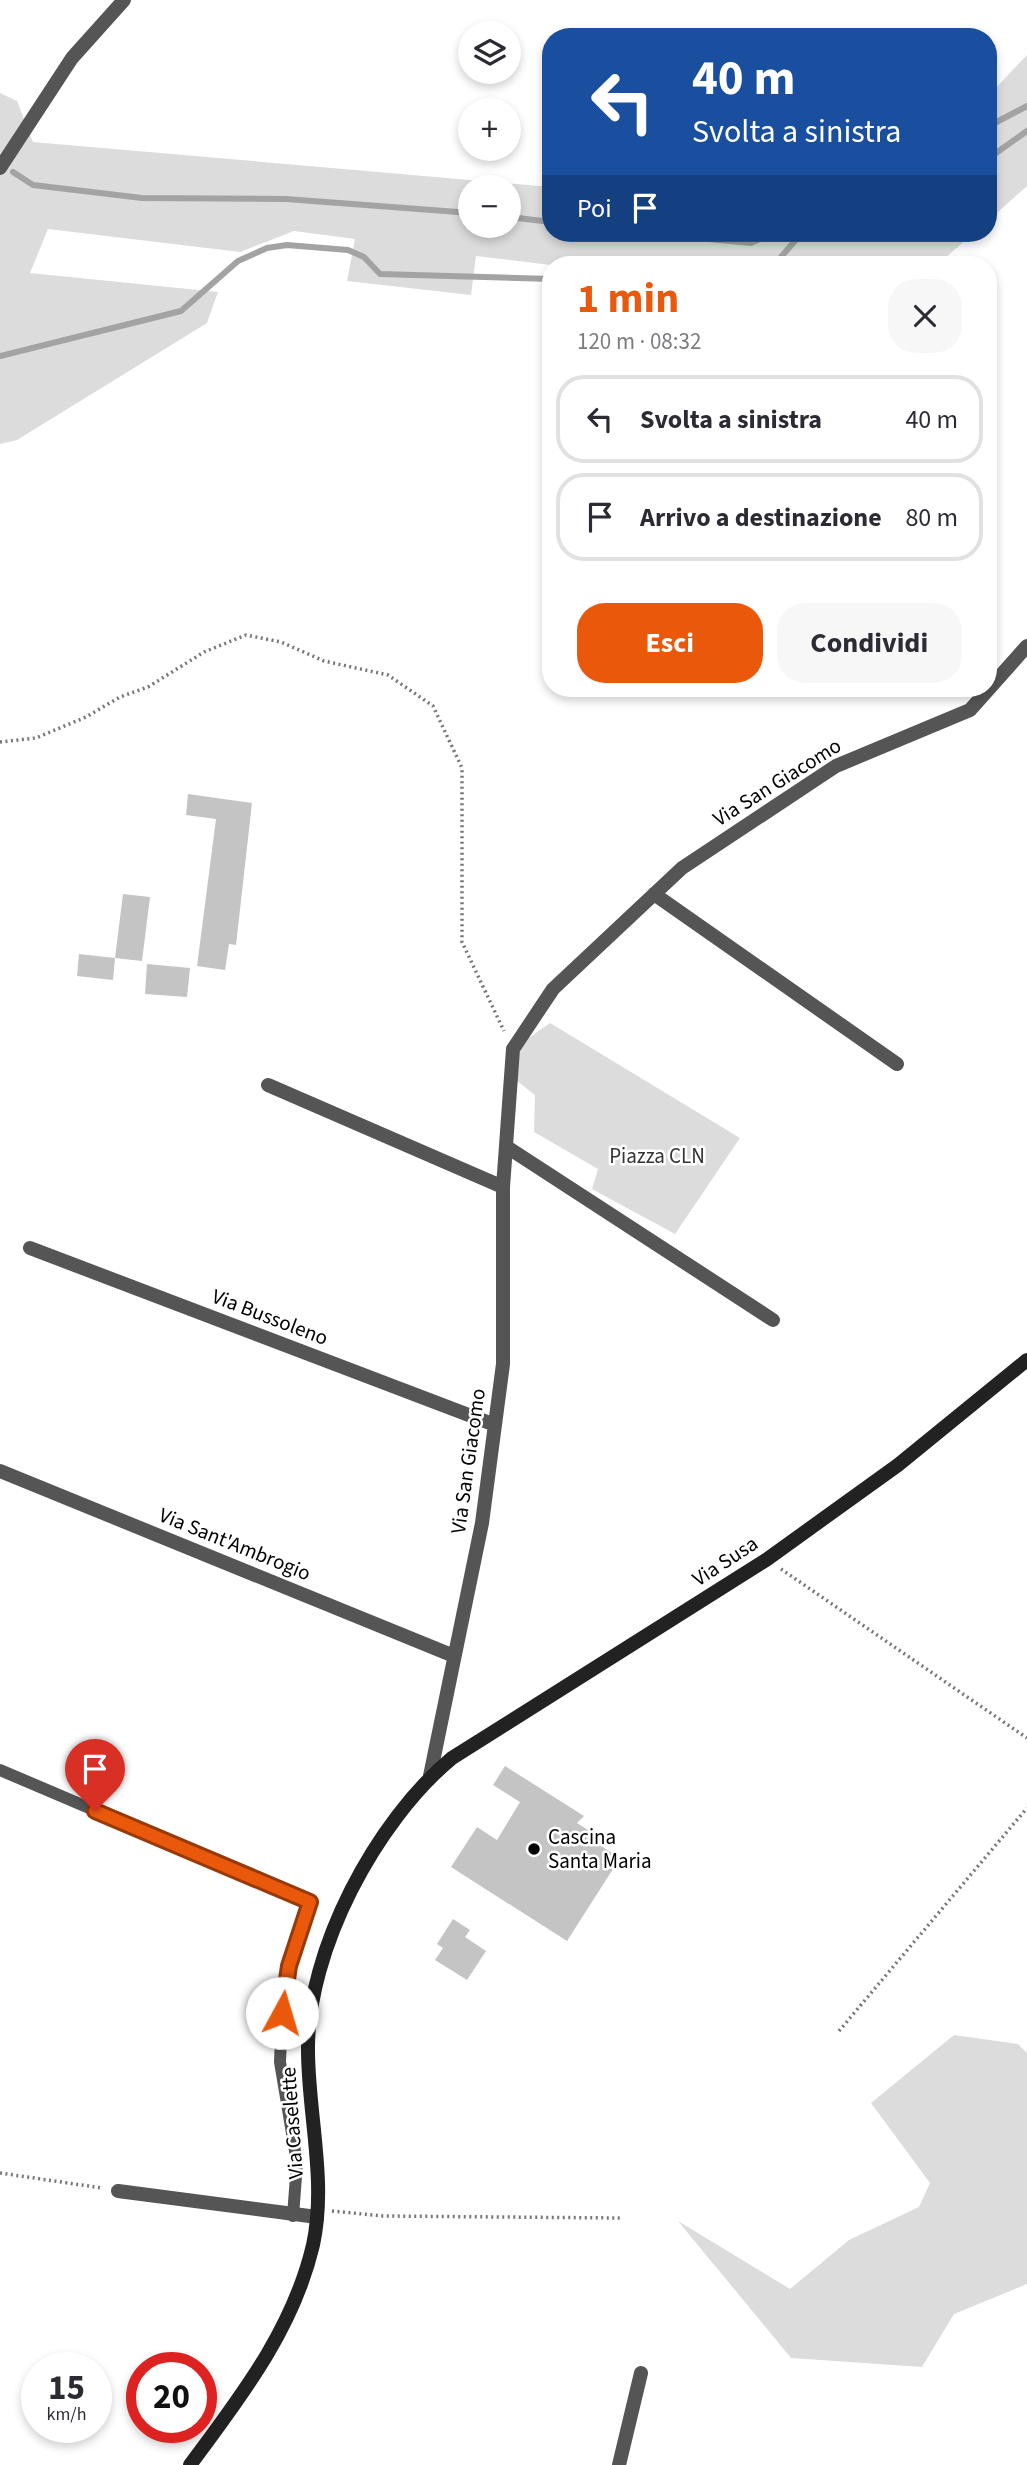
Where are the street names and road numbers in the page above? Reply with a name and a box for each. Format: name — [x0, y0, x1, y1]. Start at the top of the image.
street label: Via San Giacomo — [707, 731, 847, 833]
street label: Via Bussoleno — [208, 1281, 332, 1353]
street label: Via San Giacomo — [443, 1386, 493, 1536]
street label: Via Sant'Ambrogio — [155, 1500, 315, 1588]
street label: Via Susa — [686, 1529, 764, 1593]
street label: Via Caselette — [273, 2066, 311, 2180]

